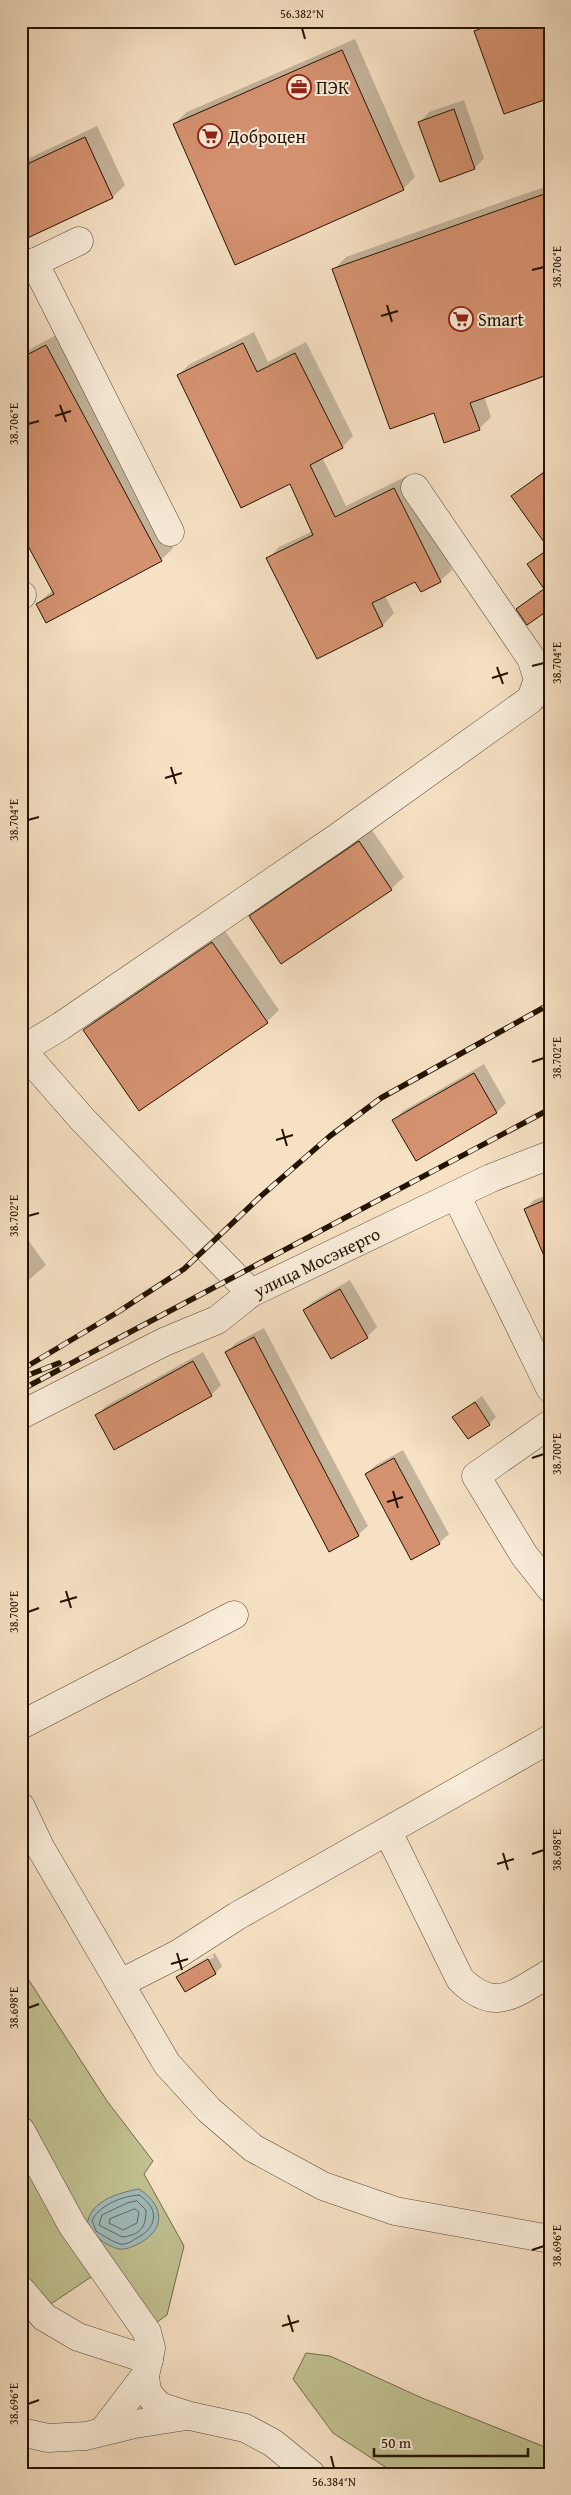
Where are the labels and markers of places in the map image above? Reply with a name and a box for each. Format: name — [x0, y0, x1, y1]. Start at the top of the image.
office icon: ПЭК — [286, 74, 312, 100]
place label: ПЭК — [316, 74, 349, 101]
supermarket icon: Доброцен — [197, 123, 223, 149]
place label: Доброцен — [227, 123, 306, 150]
supermarket icon: Smart — [448, 306, 474, 332]
place label: Smart — [478, 306, 524, 333]

